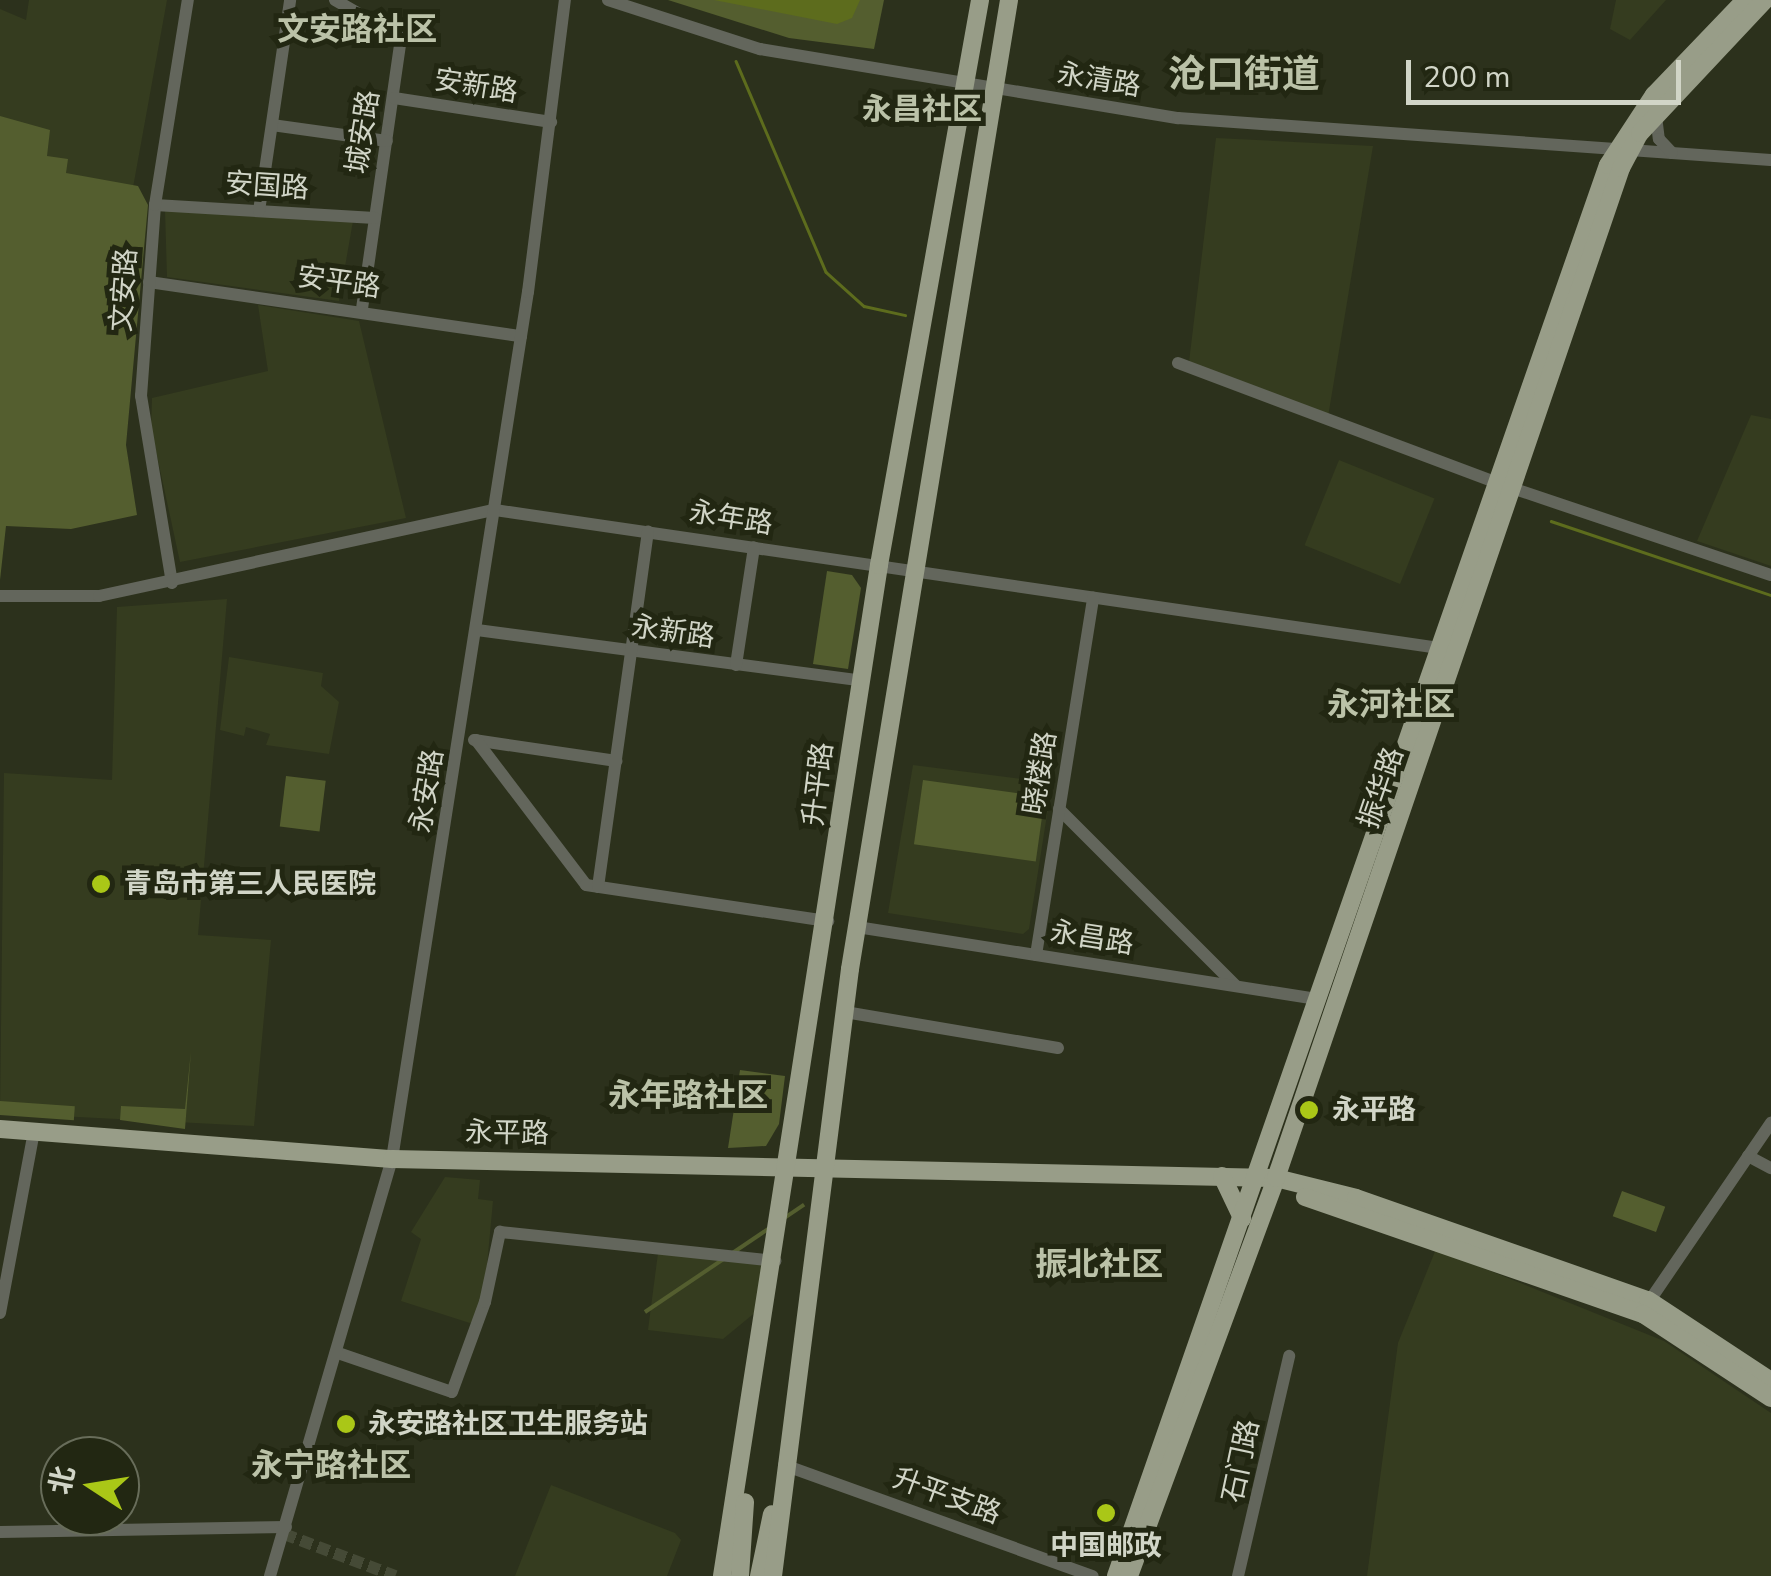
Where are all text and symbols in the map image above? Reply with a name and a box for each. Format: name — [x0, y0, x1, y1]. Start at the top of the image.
district label: 文安路社区 — [277, 11, 437, 49]
scale bar — [1411, 40, 1686, 102]
district label: 沧口街道 — [1168, 52, 1320, 98]
street label: 永清路 — [1055, 57, 1143, 103]
text: 200 m — [1423, 57, 1510, 98]
street label: 安新路 — [432, 63, 520, 109]
street label: 城安路 — [340, 88, 386, 176]
district label: 永昌社区 — [862, 92, 982, 128]
street label: 安国路 — [224, 166, 310, 206]
street label: 文安路 — [104, 247, 144, 333]
street label: 安平路 — [295, 260, 383, 304]
street label: 永年路 — [687, 495, 775, 541]
street label: 永新路 — [629, 610, 717, 654]
district label: 永河社区 — [1327, 686, 1455, 724]
street label: 晓楼路 — [1017, 729, 1063, 817]
street label: 升平路 — [796, 740, 840, 828]
street label: 振华路 — [1351, 743, 1411, 833]
street label: 永安路 — [404, 747, 450, 835]
place label: 青岛市第三人民医院 — [124, 867, 376, 901]
marker: 青岛市第三人民医院 — [88, 871, 114, 897]
street label: 永昌路 — [1048, 915, 1136, 961]
district label: 永年路社区 — [608, 1077, 768, 1115]
place label: 永平路 — [1332, 1093, 1416, 1127]
marker: 永平路 — [1296, 1097, 1322, 1123]
street label: 永平路 — [465, 1115, 549, 1151]
district label: 振北社区 — [1035, 1246, 1163, 1284]
place label: 永安路社区卫生服务站 — [368, 1407, 648, 1441]
marker: 永安路社区卫生服务站 — [333, 1411, 359, 1437]
street label: 石门路 — [1216, 1416, 1266, 1506]
north arrow — [40, 1436, 140, 1536]
district label: 永宁路社区 — [251, 1447, 411, 1485]
street label: 升平支路 — [889, 1461, 1005, 1531]
text: 北 — [41, 1463, 84, 1498]
marker: 中国邮政 — [1095, 1502, 1117, 1524]
place label: 中国邮政 — [1050, 1529, 1162, 1563]

